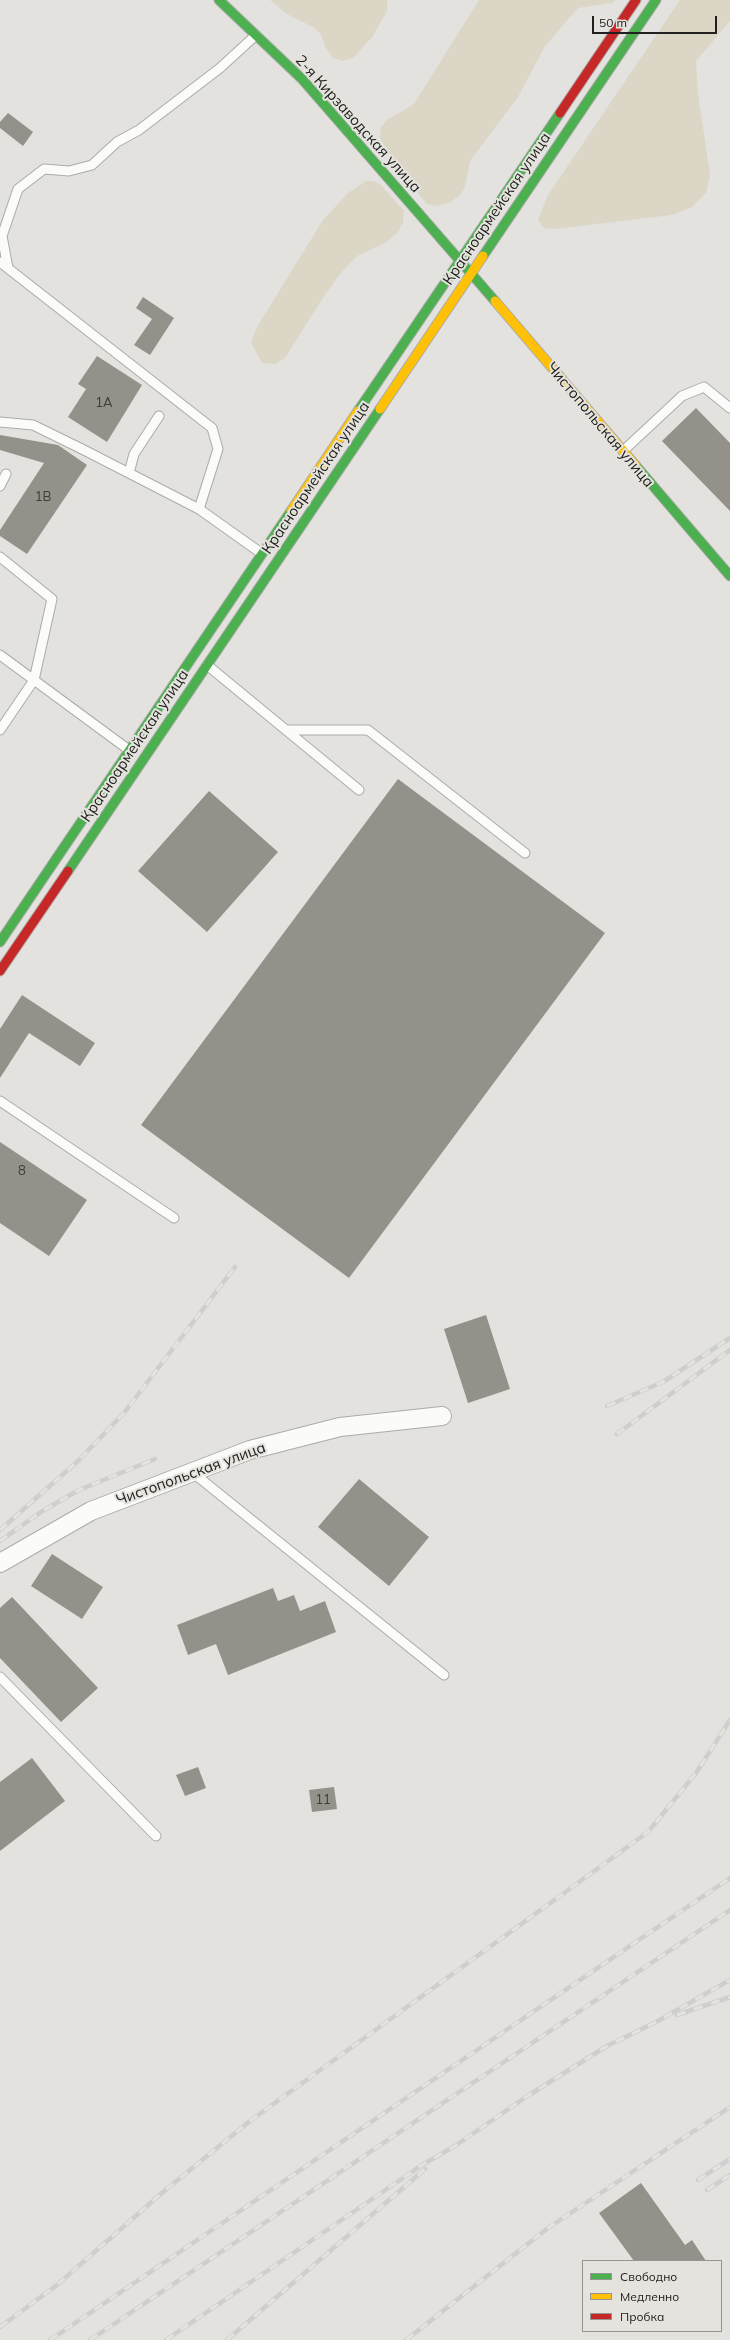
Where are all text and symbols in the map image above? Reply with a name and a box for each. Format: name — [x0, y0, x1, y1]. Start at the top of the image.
scale bar — [594, 8, 719, 34]
text: 50 m — [599, 15, 627, 30]
street label: 2-я Кирзаводская улица — [291, 51, 425, 197]
street label: Красноармейская улица — [439, 129, 555, 289]
street label: Чистопольская улица — [542, 359, 658, 491]
house number: 1А — [95, 395, 113, 411]
street label: Красноармейская улица — [258, 398, 374, 558]
house number: 1В — [35, 489, 51, 505]
street label: Красноармейская улица — [77, 666, 193, 826]
house number: 8 — [18, 1163, 26, 1179]
street label: Чистопольская улица — [114, 1439, 268, 1509]
house number: 11 — [315, 1792, 331, 1808]
legend — [582, 2260, 722, 2332]
text: Свободно — [620, 2269, 677, 2284]
text: Медленно — [620, 2289, 679, 2304]
text: Пробка — [620, 2309, 664, 2324]

